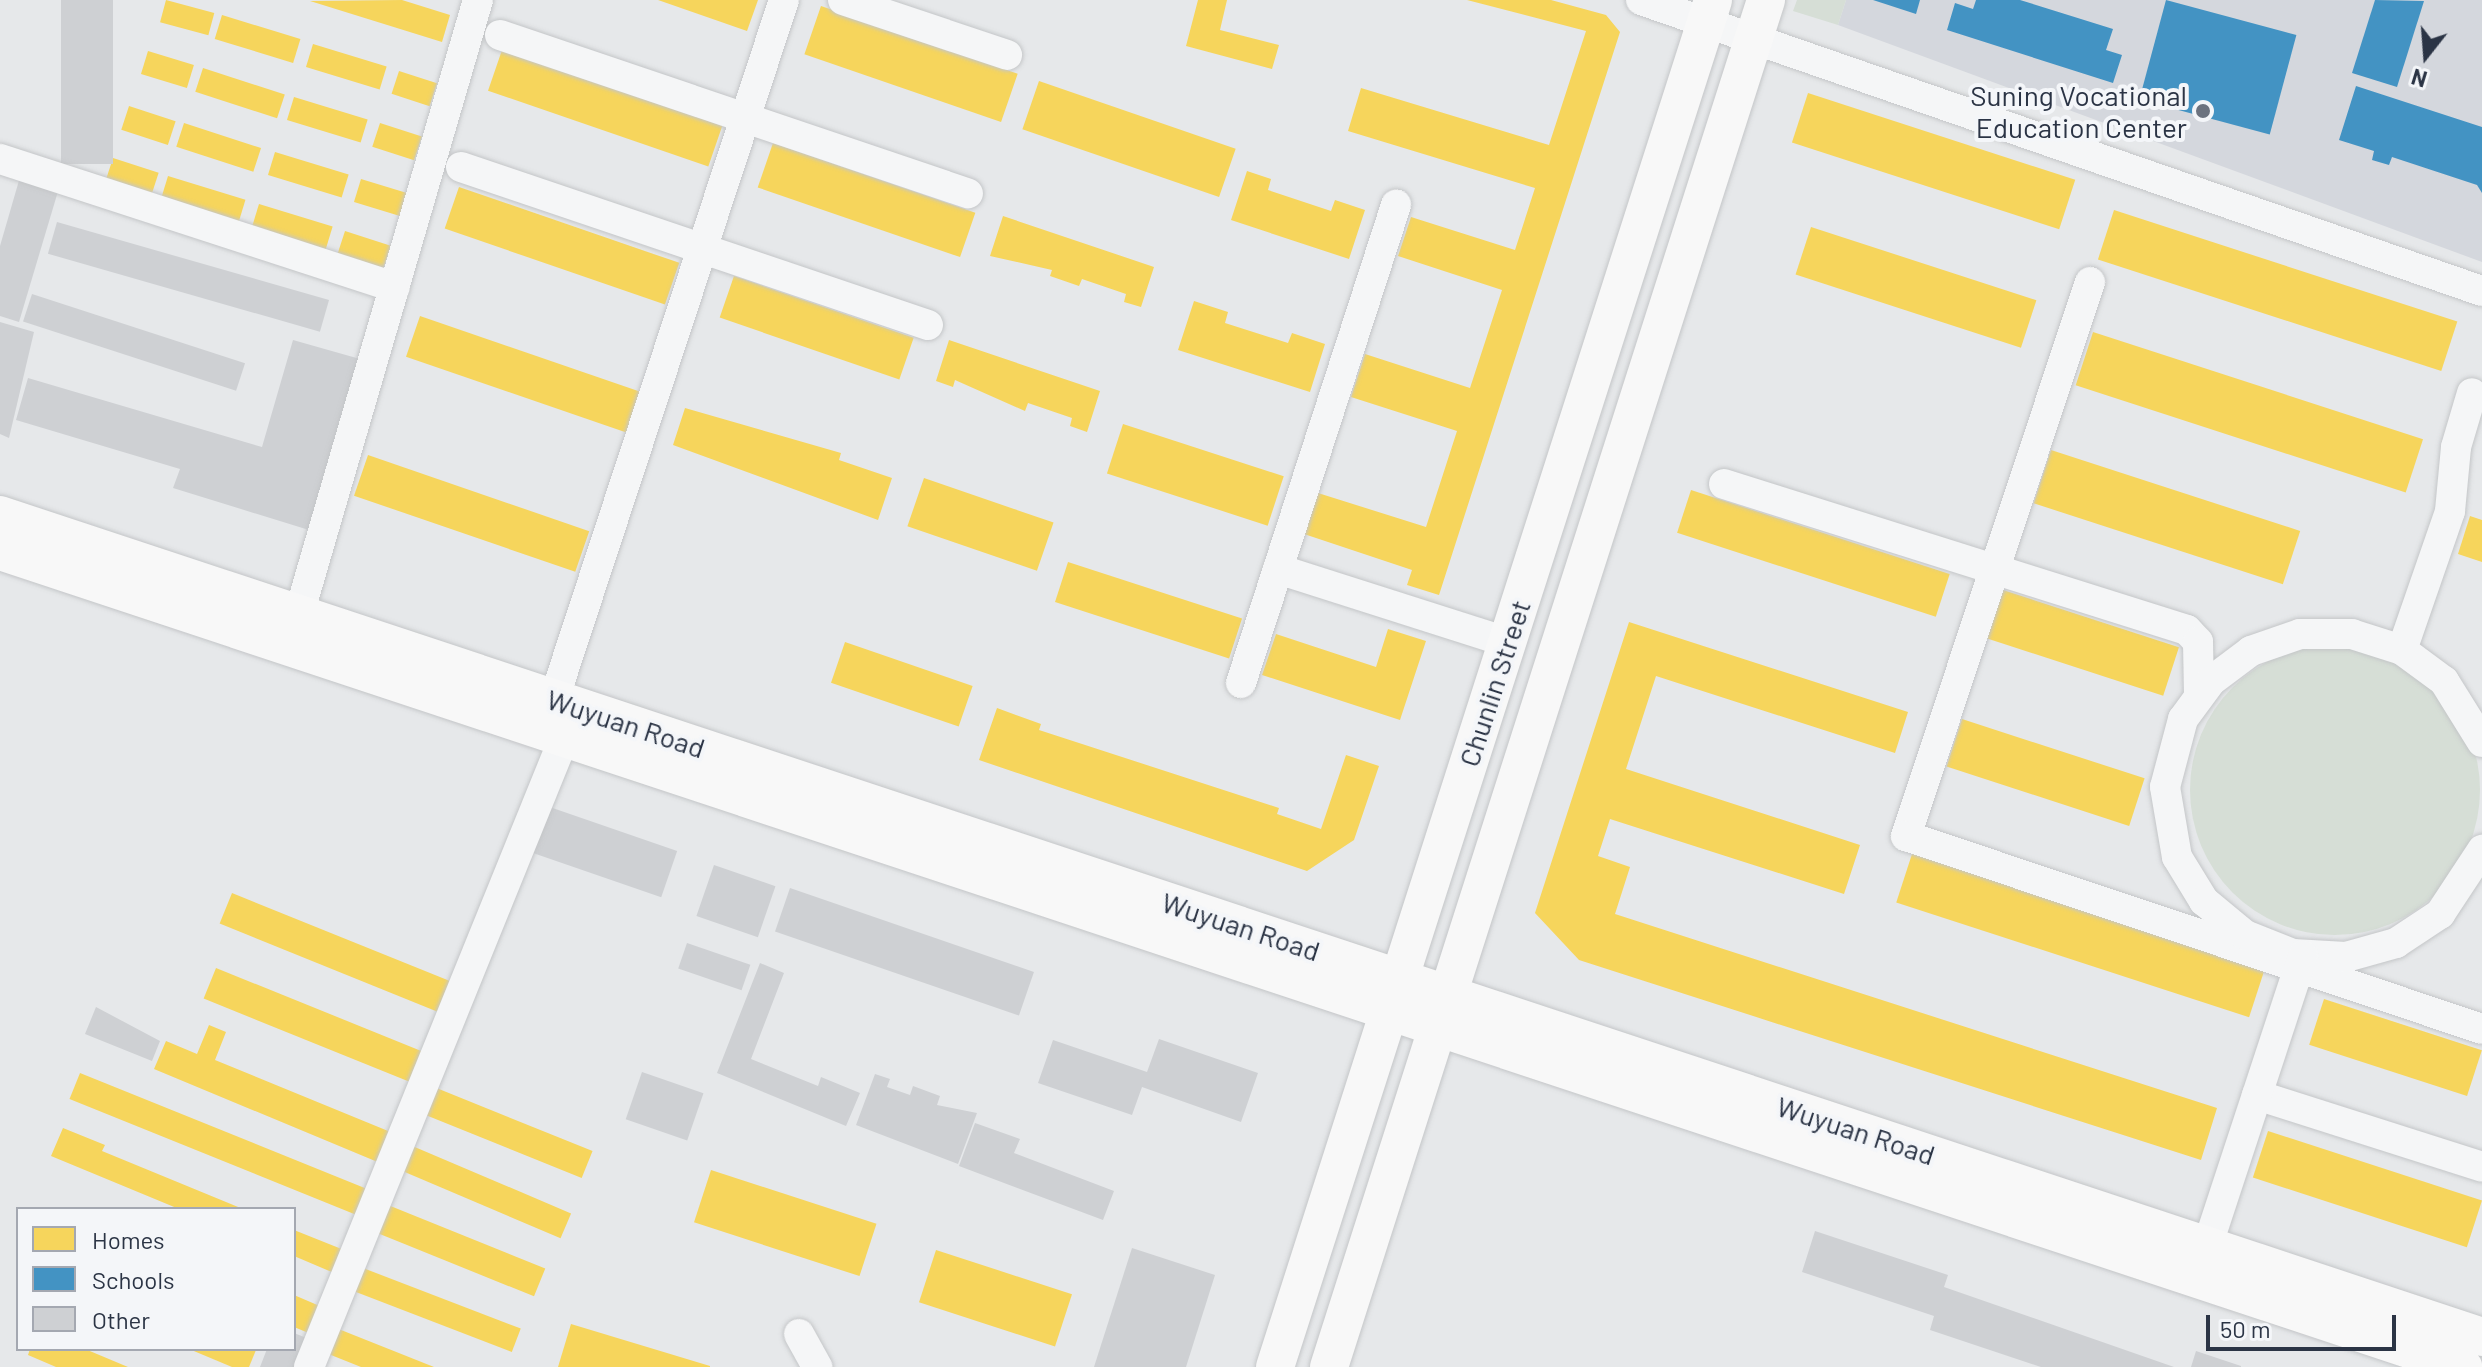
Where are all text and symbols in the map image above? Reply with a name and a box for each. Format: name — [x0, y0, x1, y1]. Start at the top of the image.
north arrow — [2386, 16, 2466, 96]
text: N — [2408, 64, 2430, 94]
place label: Suning Vocational Education Center — [1970, 78, 2187, 144]
marker: Suning Vocational Education Center — [2194, 102, 2212, 120]
street label: Chunlin Street — [1451, 596, 1537, 770]
street label: Wuyuan Road — [543, 682, 709, 764]
street label: Wuyuan Road — [1158, 885, 1324, 967]
street label: Wuyuan Road — [1773, 1089, 1939, 1171]
legend — [16, 1207, 296, 1351]
text: Homes — [92, 1225, 165, 1254]
text: Schools — [92, 1265, 175, 1294]
scale bar — [2210, 1299, 2400, 1349]
text: Other — [92, 1305, 150, 1334]
text: 50 m — [2220, 1314, 2271, 1343]

